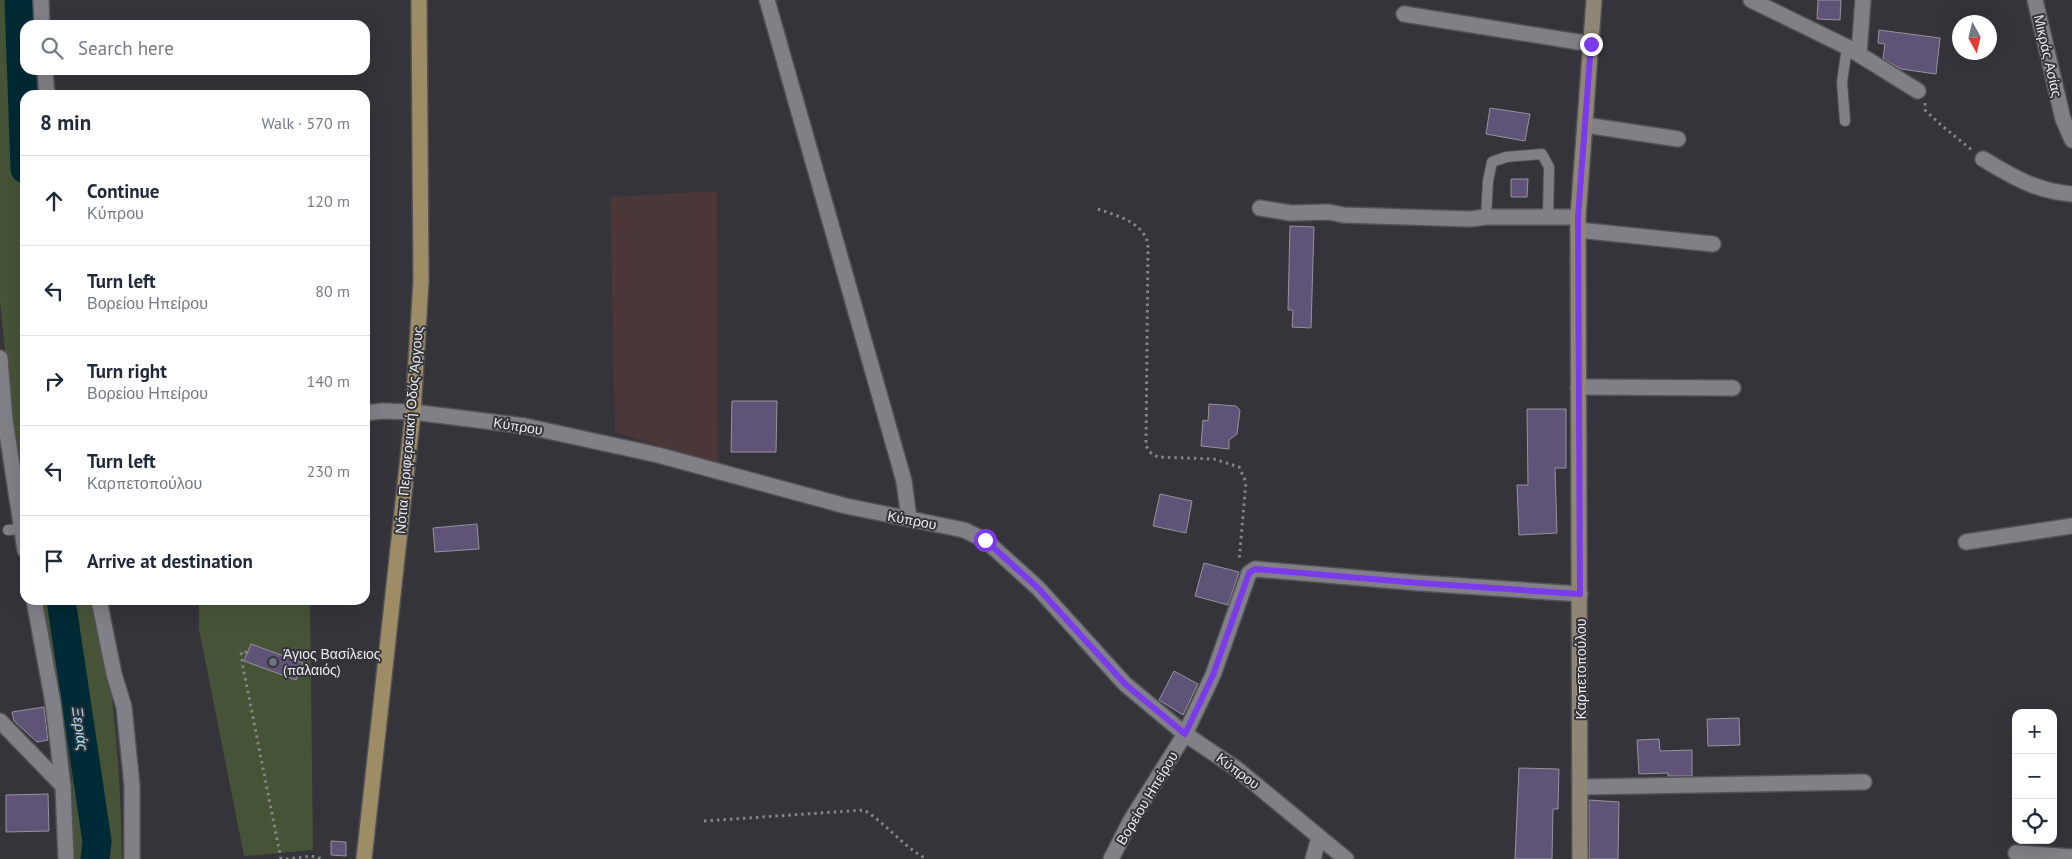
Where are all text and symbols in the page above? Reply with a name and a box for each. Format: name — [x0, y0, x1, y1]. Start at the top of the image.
street label: Μικράς Ασίας — [2030, 13, 2066, 99]
north arrow — [1952, 15, 1997, 60]
search box — [20, 20, 370, 75]
route end — [1580, 33, 1603, 56]
icon: search — [38, 34, 66, 62]
text: Search here — [78, 36, 174, 60]
text: 8 min — [40, 109, 91, 136]
text: Walk · 570 m — [261, 113, 350, 133]
text: Continue — [87, 179, 159, 203]
icon: ahead — [40, 187, 68, 215]
text: 120 m — [307, 191, 350, 211]
text: Κύπρου — [87, 203, 144, 223]
text: Turn left — [87, 269, 156, 293]
icon: left — [40, 277, 68, 305]
text: 80 m — [315, 281, 350, 301]
text: Βορείου Ηπείρου — [87, 293, 208, 313]
street label: Νότια Περιφερειακή Οδός Άργους — [391, 325, 427, 535]
text: Turn right — [87, 359, 167, 383]
icon: right — [40, 367, 68, 395]
text: 140 m — [307, 371, 350, 391]
text: Βορείου Ηπείρου — [87, 383, 208, 403]
street label: Κύπρου — [492, 413, 544, 439]
text: Turn left — [87, 449, 156, 473]
icon: left — [40, 457, 68, 485]
text: 230 m — [307, 461, 350, 481]
text: Καρπετοπούλου — [87, 473, 202, 493]
street label: Κύπρου — [886, 506, 938, 534]
route start — [974, 529, 997, 552]
icon: arrive — [40, 547, 68, 575]
text: Arrive at destination — [87, 549, 253, 573]
street label: Καρπετοπούλου — [1572, 619, 1590, 719]
place label: Άγιος Βασίλειος (παλαιός) — [283, 645, 381, 679]
marker: Άγιος Βασίλειος (παλαιός) — [267, 656, 279, 668]
water label: Ξεριάς — [68, 705, 93, 753]
map controls — [2012, 709, 2057, 844]
button: + — [2012, 709, 2057, 754]
street label: Βορείου Ηπείρου — [1112, 748, 1182, 848]
street label: Κύπρου — [1213, 749, 1263, 793]
button: − — [2012, 754, 2057, 799]
button: locate — [2012, 799, 2057, 844]

